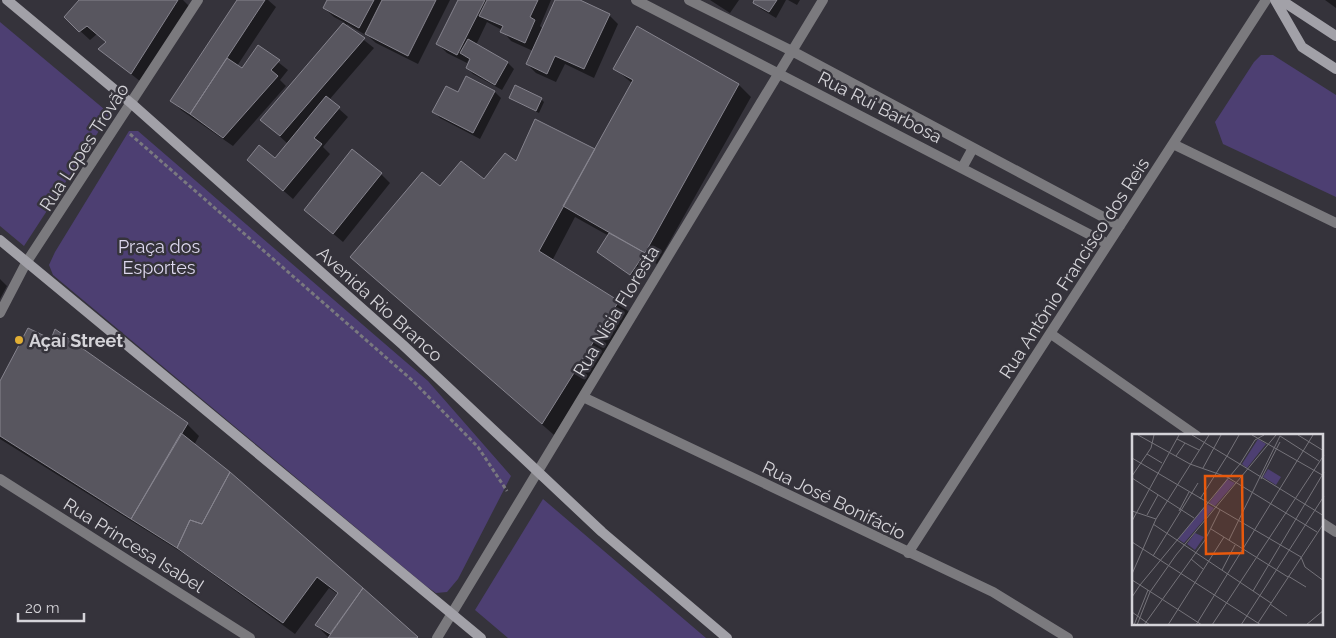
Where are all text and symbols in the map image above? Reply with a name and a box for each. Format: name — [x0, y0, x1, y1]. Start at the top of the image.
street label: Rua Rui Barbosa — [815, 67, 945, 147]
street label: Rua Lopes Trovão — [35, 79, 133, 215]
street label: Rua Antônio Francisco dos Reis — [995, 153, 1153, 382]
park label: Praça dos Esportes — [118, 236, 200, 278]
street label: Avenida Rio Branco — [313, 242, 447, 366]
street label: Rua Nísia Floresta — [569, 242, 663, 380]
place label: Açaí Street — [29, 330, 123, 351]
marker: Açaí Street — [13, 334, 25, 346]
inset map — [1132, 434, 1324, 626]
street label: Rua José Bonifácio — [759, 456, 909, 544]
street label: Rua Princesa Isabel — [60, 493, 208, 597]
scale bar — [18, 590, 84, 622]
text: 20 m — [25, 599, 60, 617]

